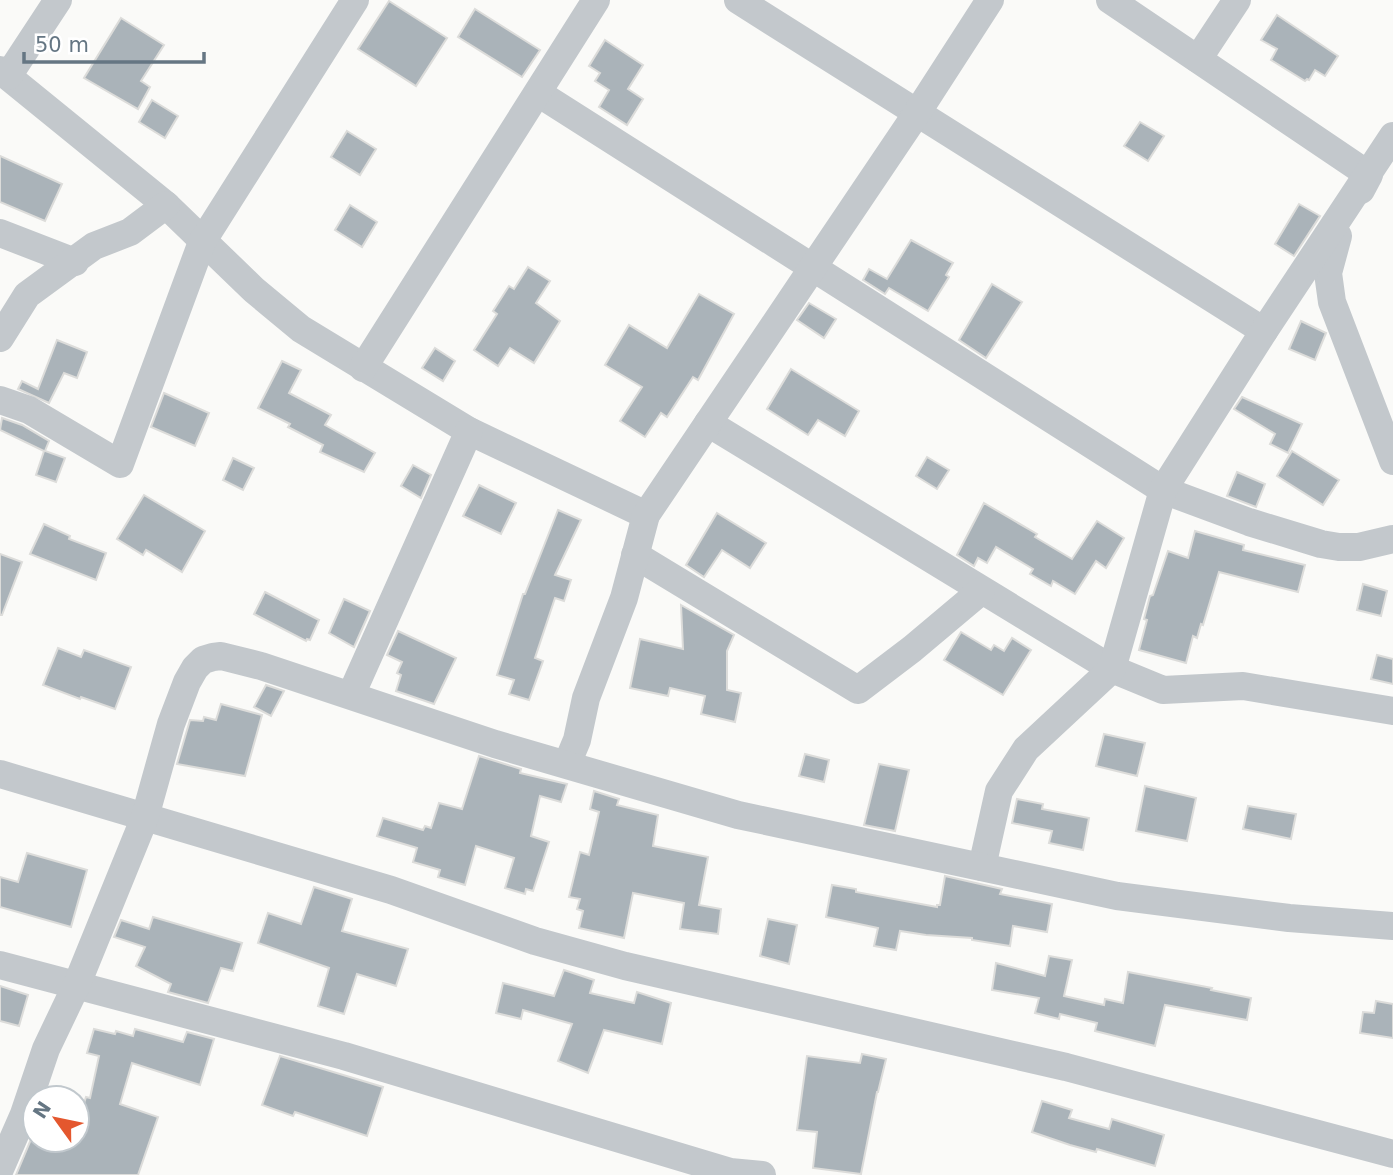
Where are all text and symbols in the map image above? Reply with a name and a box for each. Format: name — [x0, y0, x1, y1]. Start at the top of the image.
scale bar — [24, 21, 205, 65]
text: 50 m — [35, 33, 89, 57]
north arrow — [21, 1084, 91, 1154]
text: N — [28, 1097, 55, 1122]

